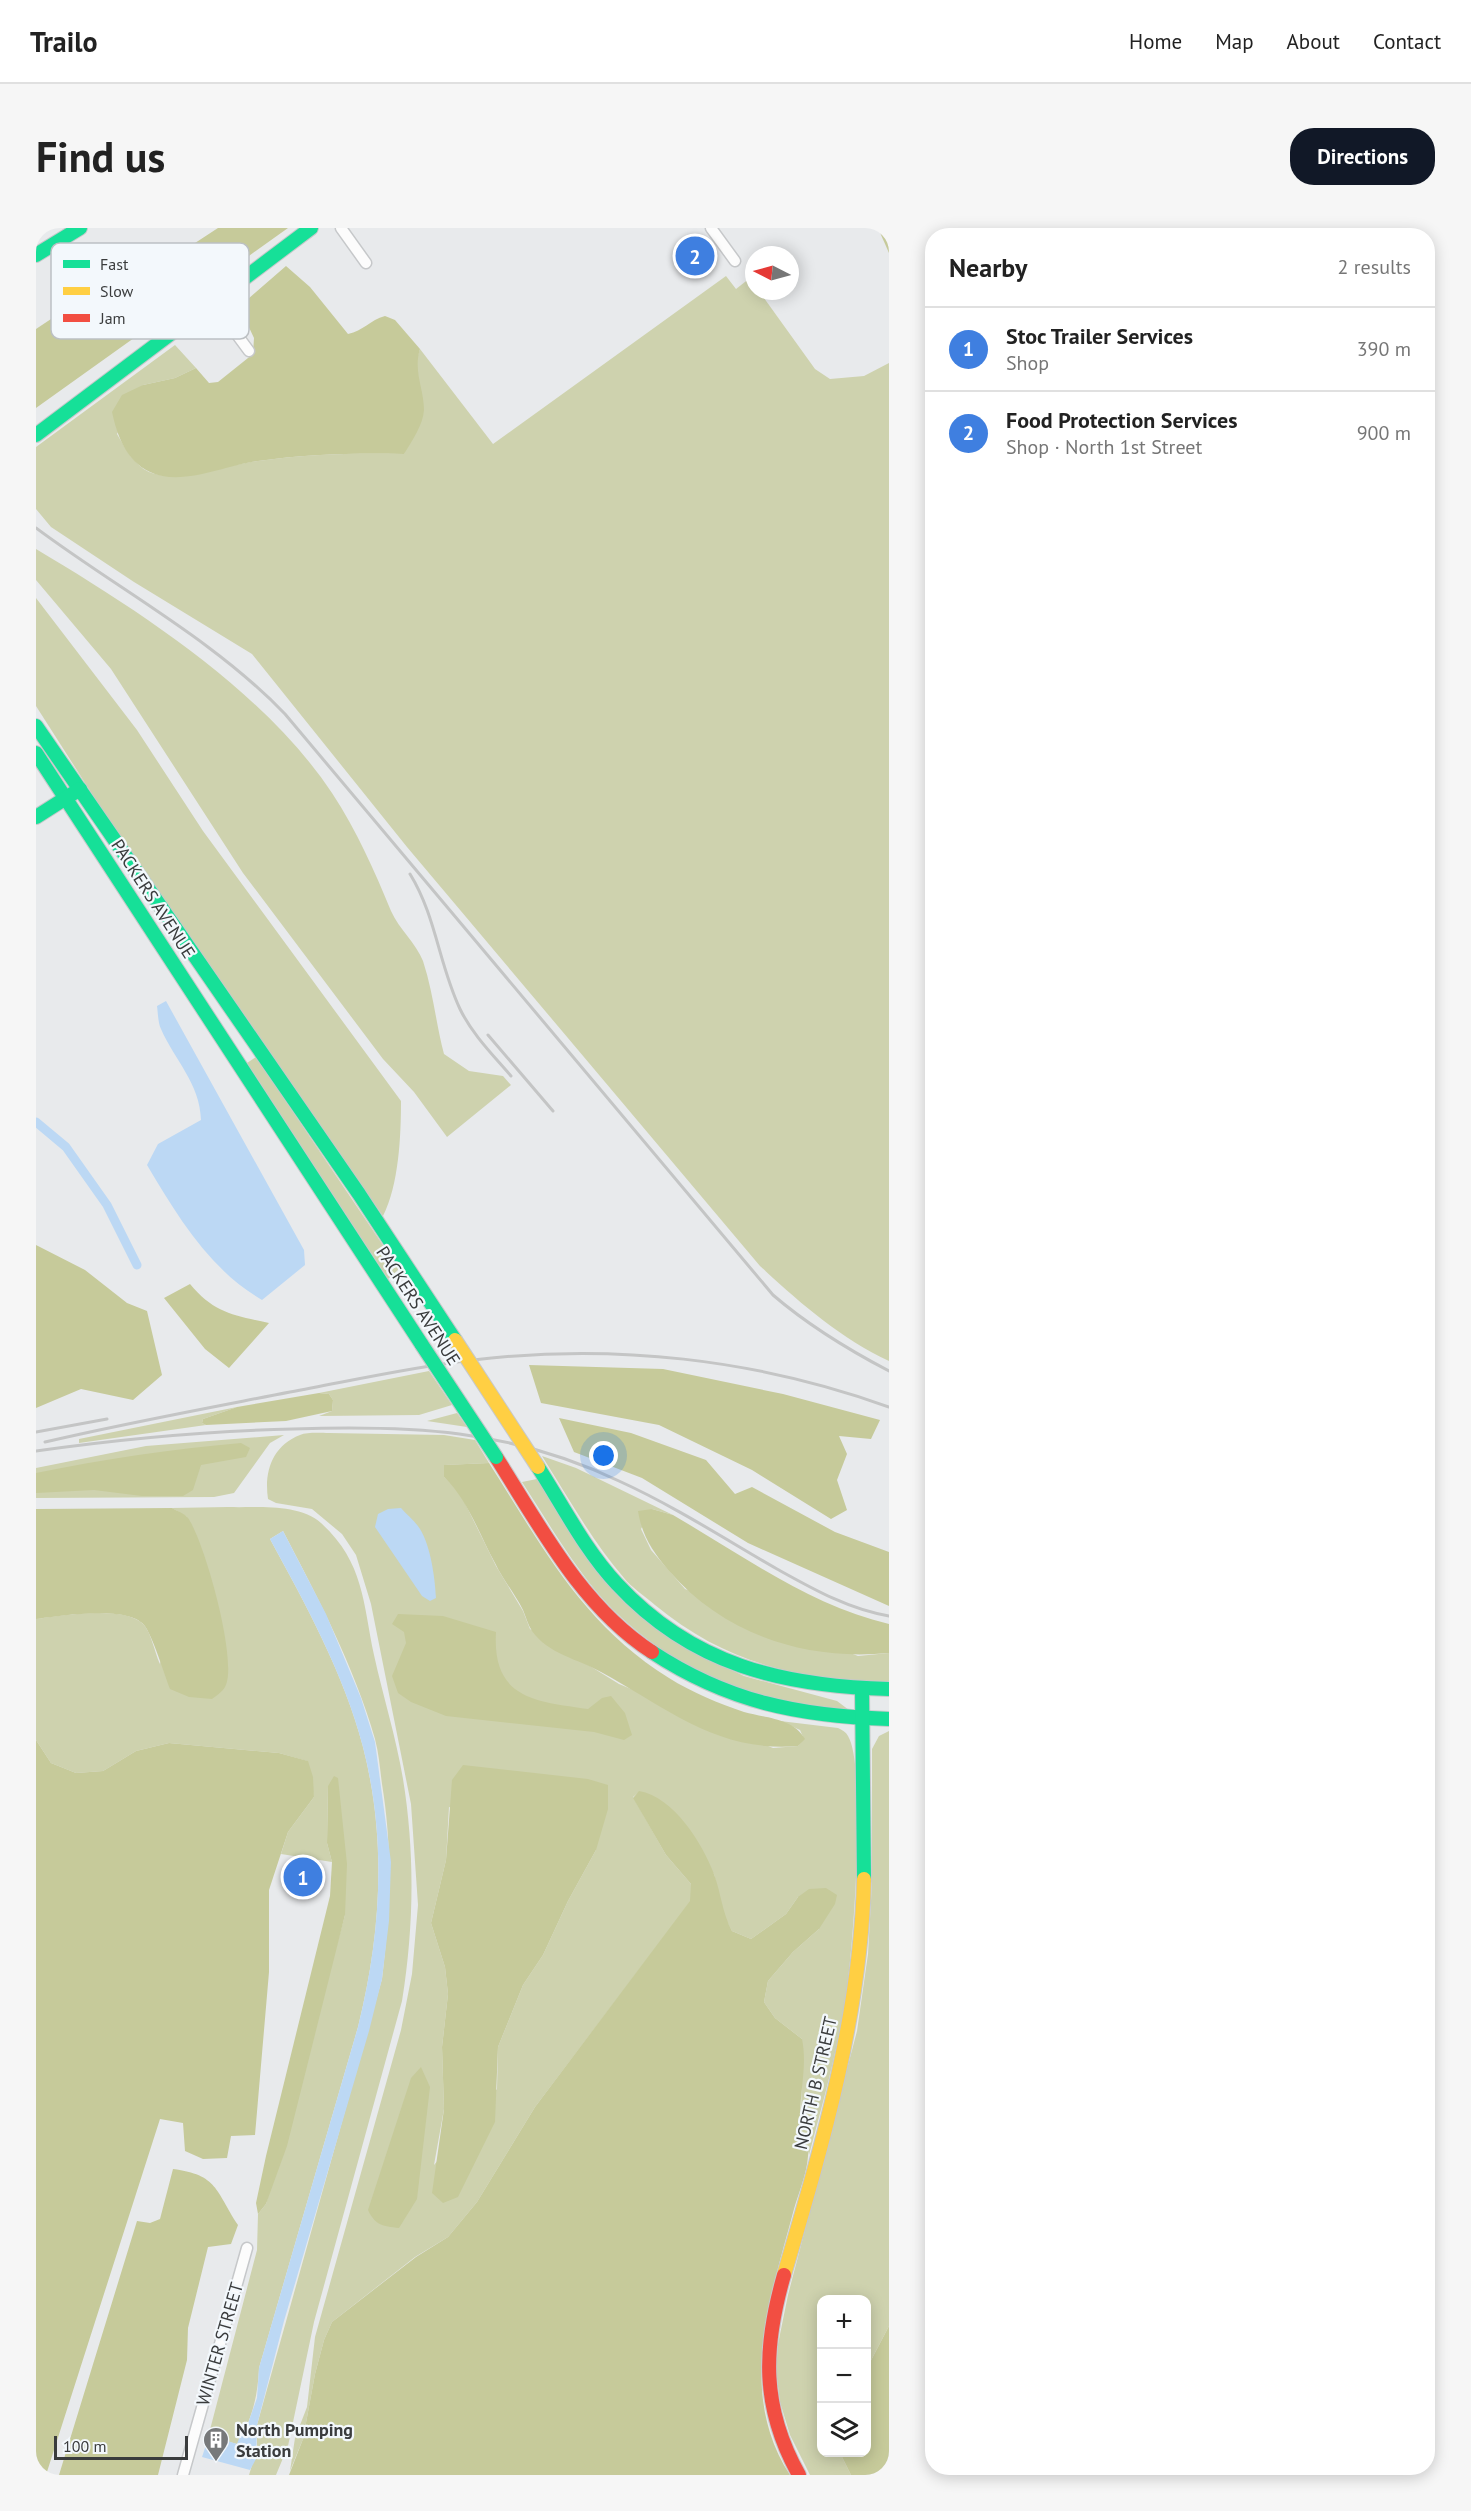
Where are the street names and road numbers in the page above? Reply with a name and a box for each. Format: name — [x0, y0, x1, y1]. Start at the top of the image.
street label: PACKERS AVENUE — [106, 835, 201, 963]
street label: PACKERS AVENUE — [371, 1242, 466, 1370]
street label: NORTH B STREET — [789, 2014, 842, 2152]
street label: WINTER STREET — [191, 2280, 248, 2408]

